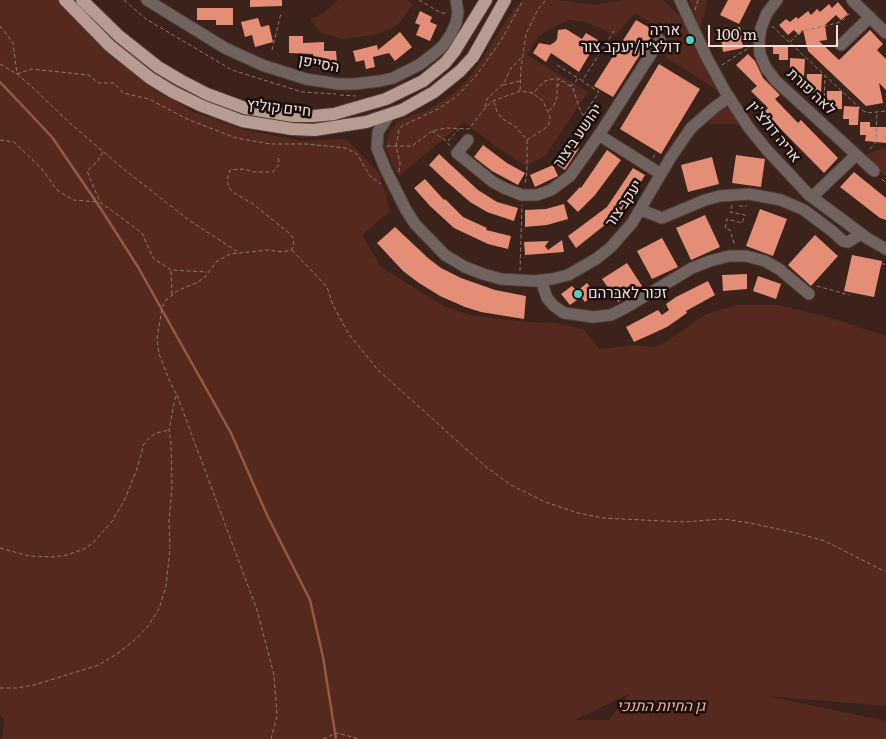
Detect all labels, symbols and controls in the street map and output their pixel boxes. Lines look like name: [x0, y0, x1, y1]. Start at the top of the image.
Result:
scale bar: [711, 15, 841, 47]
place label: אריה דולצ׳ין/יעקב צור: [581, 22, 680, 57]
text: 100 m: [716, 22, 757, 45]
marker: אריה דולצ׳ין/יעקב צור: [684, 34, 696, 46]
street label: הסייפן: [297, 51, 341, 77]
street label: לאה פורת: [783, 65, 839, 119]
street label: חיים קוליץ: [246, 95, 312, 121]
street label: אריה דולצ'ין: [744, 98, 804, 166]
street label: יהושע ביצור: [549, 101, 607, 171]
street label: יעקב צור: [602, 177, 646, 231]
place label: זכור לאברהם: [588, 285, 667, 303]
marker: זכור לאברהם: [572, 288, 584, 300]
park label: גן החיות התנכי: [617, 698, 705, 716]

